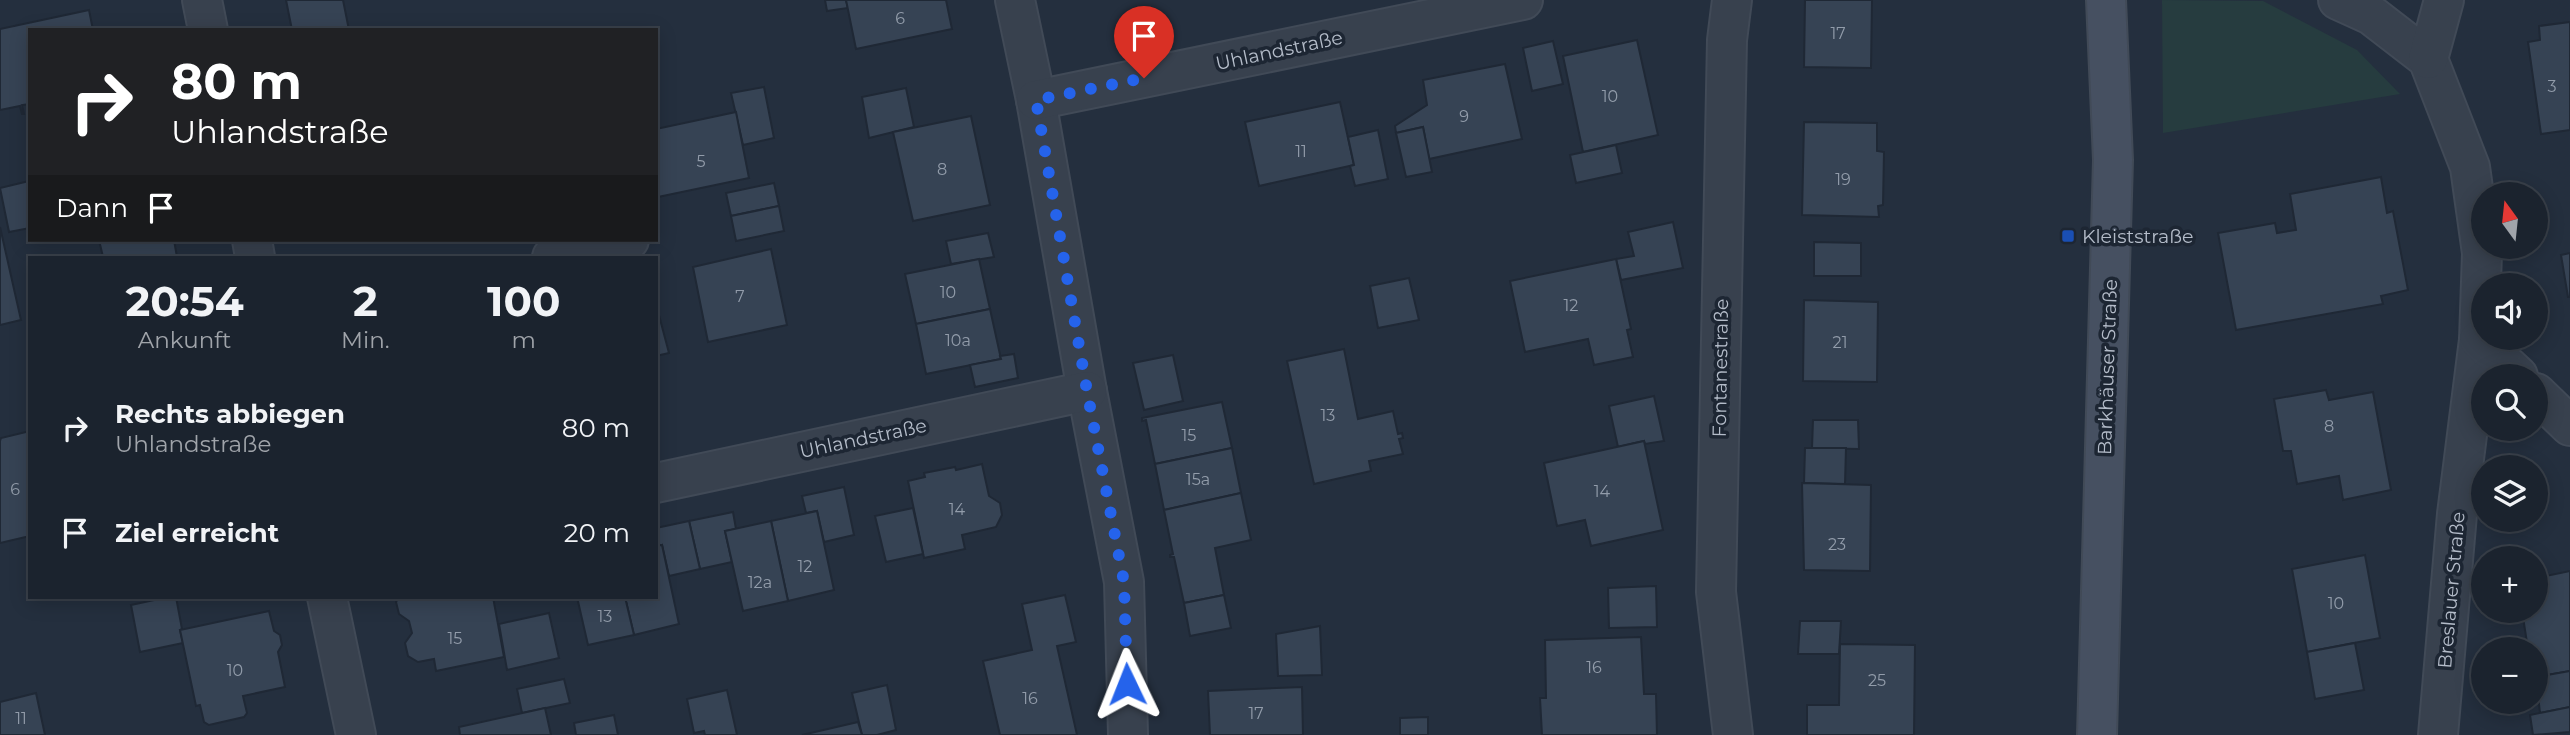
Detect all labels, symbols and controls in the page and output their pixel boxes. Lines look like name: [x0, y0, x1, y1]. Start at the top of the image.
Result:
pin: [1114, 6, 1174, 78]
house number: 6: [895, 9, 905, 28]
icon: arrive: [1125, 17, 1163, 55]
house number: 17: [1830, 24, 1846, 43]
street label: Uhlandstraße: [1214, 26, 1345, 75]
text: 80 m: [171, 52, 302, 111]
icon: right: [56, 56, 147, 147]
house number: 3: [2547, 77, 2557, 96]
house number: 10: [1602, 87, 1618, 106]
house number: 9: [1459, 107, 1469, 126]
text: Uhlandstraße: [171, 112, 389, 151]
house number: 11: [1295, 142, 1307, 161]
house number: 5: [696, 152, 706, 171]
house number: 8: [937, 160, 947, 179]
house number: 19: [1835, 170, 1851, 189]
north arrow: [2471, 182, 2548, 259]
map controls: [2471, 182, 2548, 714]
icon: arrive: [142, 189, 180, 227]
text: Dann: [56, 192, 128, 224]
place label: Kleiststraße: [2082, 225, 2193, 248]
marker: Kleiststraße: [2060, 228, 2076, 244]
button: sound: [2471, 273, 2548, 350]
text: 20:54: [125, 275, 244, 327]
text: 2: [353, 275, 378, 327]
text: 100: [487, 275, 561, 327]
street label: Barkhäuser Straße: [2093, 279, 2122, 455]
house number: 10: [940, 283, 956, 302]
house number: 7: [735, 287, 745, 306]
house number: 12: [1564, 296, 1578, 315]
street label: Fontanestraße: [1708, 299, 1733, 437]
text: Ankunft: [138, 326, 231, 354]
text: Min.: [341, 326, 390, 354]
text: m: [512, 326, 536, 354]
house number: 10a: [945, 331, 971, 350]
house number: 21: [1833, 333, 1847, 352]
button: search: [2471, 364, 2548, 441]
text: Rechts abbiegen: [115, 398, 345, 430]
house number: 13: [1321, 406, 1335, 425]
icon: right: [56, 409, 94, 447]
text: 80 m: [562, 412, 630, 444]
street label: Uhlandstraße: [798, 414, 929, 463]
house number: 8: [2324, 417, 2334, 436]
house number: 15: [1182, 426, 1196, 445]
text: Uhlandstraße: [115, 430, 271, 458]
button: layers: [2471, 455, 2548, 532]
house number: 15a: [1186, 470, 1210, 489]
house number: 6: [10, 480, 20, 499]
house number: 14: [1594, 482, 1611, 501]
house number: 14: [949, 500, 966, 519]
street label: Breslauer Straße: [2433, 511, 2470, 669]
icon: arrive: [56, 514, 94, 552]
text: Ziel erreicht: [115, 517, 279, 549]
text: 20 m: [564, 517, 630, 549]
house number: 23: [1828, 535, 1846, 554]
button: +: [2471, 546, 2548, 623]
house number: 12: [798, 557, 812, 576]
house number: 12a: [748, 573, 772, 592]
house number: 10: [2328, 594, 2344, 613]
house number: 13: [598, 607, 612, 626]
house number: 15: [448, 629, 462, 648]
button: −: [2471, 637, 2548, 714]
position arrow: [1090, 647, 1164, 721]
house number: 16: [1586, 658, 1602, 677]
house number: 10: [227, 661, 243, 680]
house number: 25: [1868, 671, 1886, 690]
house number: 16: [1022, 689, 1038, 708]
house number: 17: [1248, 704, 1264, 723]
house number: 11: [15, 709, 27, 728]

